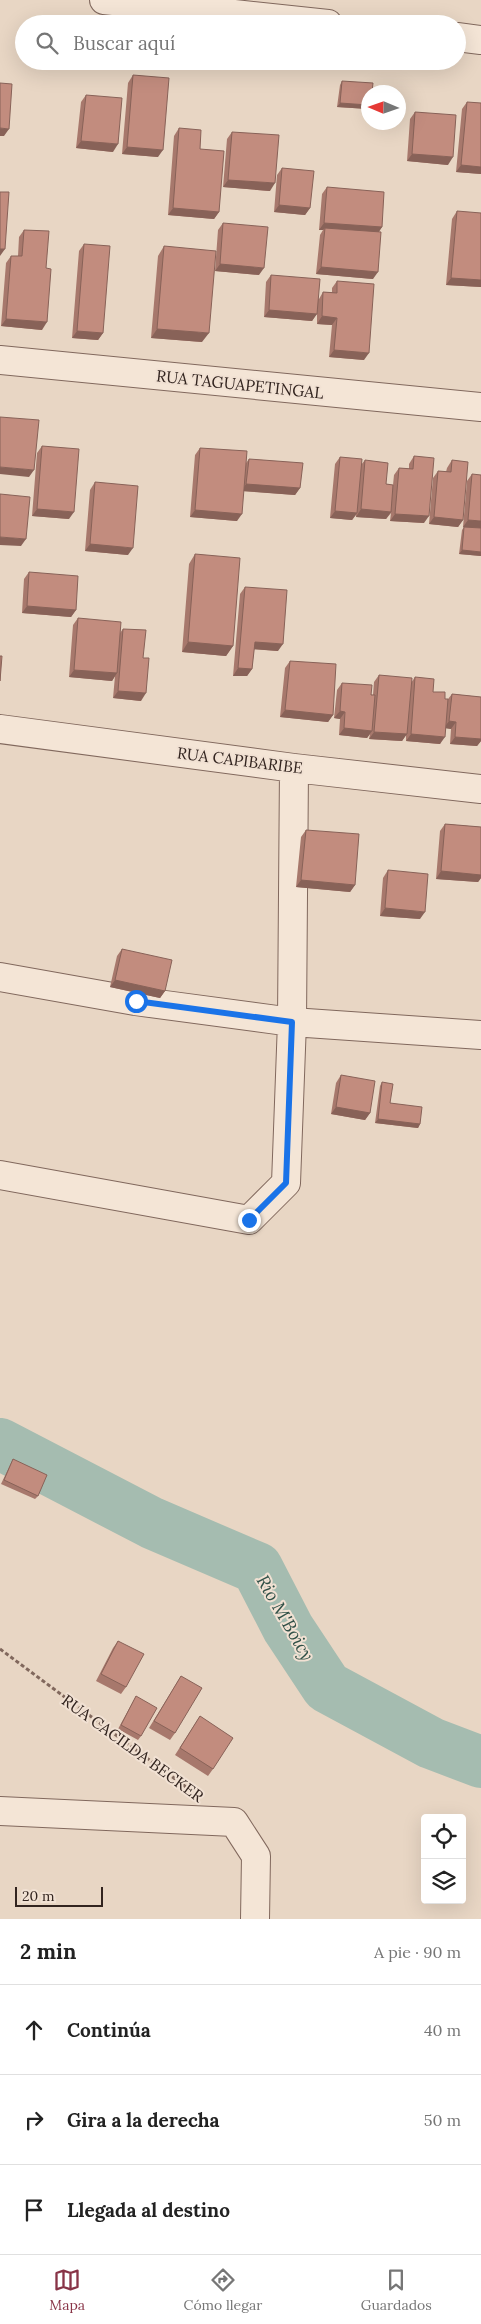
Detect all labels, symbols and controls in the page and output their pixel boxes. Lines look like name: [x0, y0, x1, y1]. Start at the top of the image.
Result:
search box: [15, 15, 466, 70]
icon: search: [33, 29, 61, 57]
text: Buscar aquí: [73, 31, 175, 55]
north arrow: [361, 85, 406, 130]
street label: RUA TAGUAPETINGAL: [155, 365, 325, 403]
street label: RUA CAPIBARIBE: [176, 742, 304, 778]
route start: [125, 990, 148, 1013]
route end: [238, 1209, 261, 1232]
water label: Rio M'Boicy: [252, 1571, 319, 1665]
street label: RUA CACILDA BECKER: [58, 1690, 209, 1807]
map controls: [421, 1814, 466, 1904]
button: locate: [421, 1814, 466, 1859]
button: layers: [421, 1859, 466, 1904]
scale bar: [15, 1884, 102, 1907]
text: 20 m: [22, 1887, 54, 1905]
text: 2 min: [20, 1938, 76, 1965]
text: A pie · 90 m: [374, 1942, 461, 1962]
icon: ahead: [20, 2016, 48, 2044]
text: Continúa: [67, 2018, 151, 2042]
text: 40 m: [424, 2020, 461, 2040]
icon: right: [20, 2106, 48, 2134]
text: Gira a la derecha: [67, 2108, 220, 2132]
text: 50 m: [424, 2110, 461, 2130]
icon: arrive: [20, 2196, 48, 2224]
text: Llegada al destino: [67, 2198, 230, 2222]
tab: Mapa: [49, 2266, 85, 2314]
tab: Cómo llegar: [184, 2266, 262, 2314]
tab: Guardados: [361, 2266, 432, 2314]

